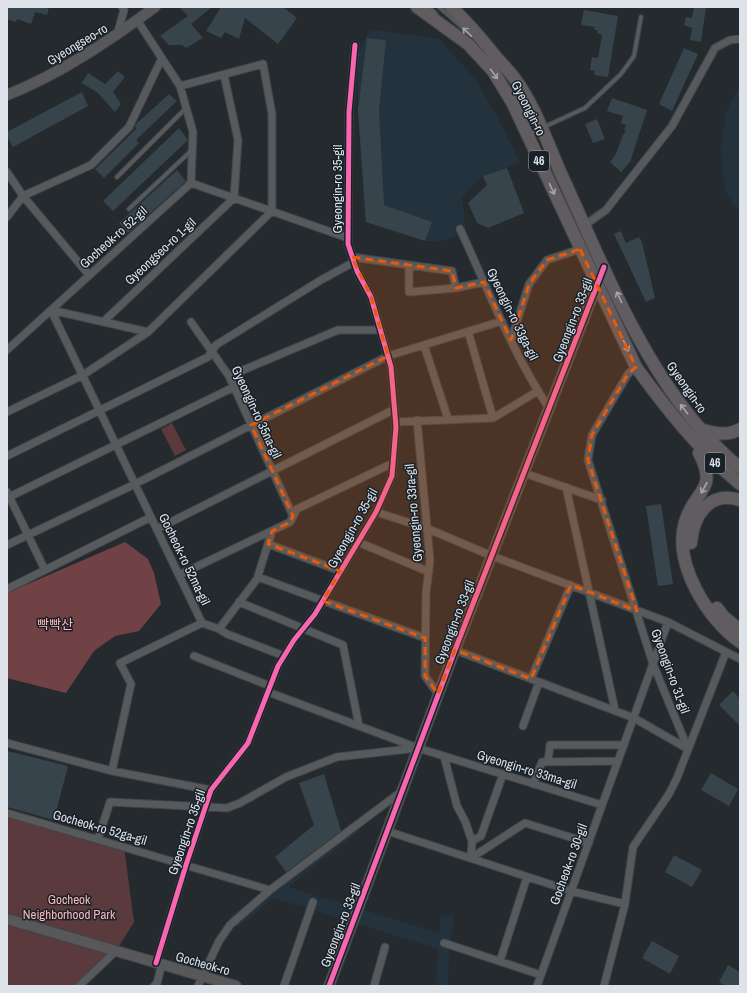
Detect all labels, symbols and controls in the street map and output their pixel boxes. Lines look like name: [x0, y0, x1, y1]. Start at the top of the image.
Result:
street label: Gyeongseo-ro: [44, 20, 111, 69]
one-way arrow: [463, 28, 473, 37]
one-way arrow: [490, 68, 498, 79]
street label: Gyeongin-ro: [508, 78, 550, 139]
street label: Gyeongin-ro 35-gil: [329, 145, 346, 233]
road number: 46: [529, 151, 549, 171]
one-way arrow: [549, 183, 556, 195]
street label: Gocheok-ro 52-gil: [76, 203, 151, 272]
street label: Gyeongseo-ro 1-gil: [121, 214, 200, 289]
street label: Gyeongin-ro 33ga-gil: [483, 265, 542, 363]
street label: Gyeongin-ro 33-gil: [549, 276, 596, 365]
one-way arrow: [615, 291, 622, 303]
one-way arrow: [623, 339, 630, 351]
street label: Gyeongin-ro: [663, 358, 711, 416]
street label: Gyeongin-ro 35na-gil: [228, 363, 286, 461]
one-way arrow: [680, 404, 689, 415]
road number: 46: [705, 453, 725, 473]
street label: Gyeongin-ro 33ra-gil: [401, 463, 426, 563]
one-way arrow: [699, 482, 707, 494]
street label: Gyeongin-ro 35-gil: [323, 485, 381, 571]
street label: Gocheok-ro 52ma-gil: [155, 510, 214, 608]
street label: Gyeongin-ro 33-gil: [431, 578, 478, 667]
park label: 빡빡산: [37, 616, 73, 633]
street label: Gyeongin-ro 31-gil: [647, 626, 694, 716]
street label: Gyeongin-ro 33ma-gil: [475, 746, 579, 793]
street label: Gyeongin-ro 35-gil: [164, 787, 209, 877]
street label: Gocheok-ro 52ga-gil: [51, 806, 149, 849]
street label: Gocheok-ro 30-gil: [546, 821, 591, 907]
street label: Gyeongin-ro 33-gil: [317, 881, 364, 970]
park label: Gocheok Neighborhood Park: [23, 891, 116, 923]
street label: Gocheok-ro: [174, 948, 232, 979]

